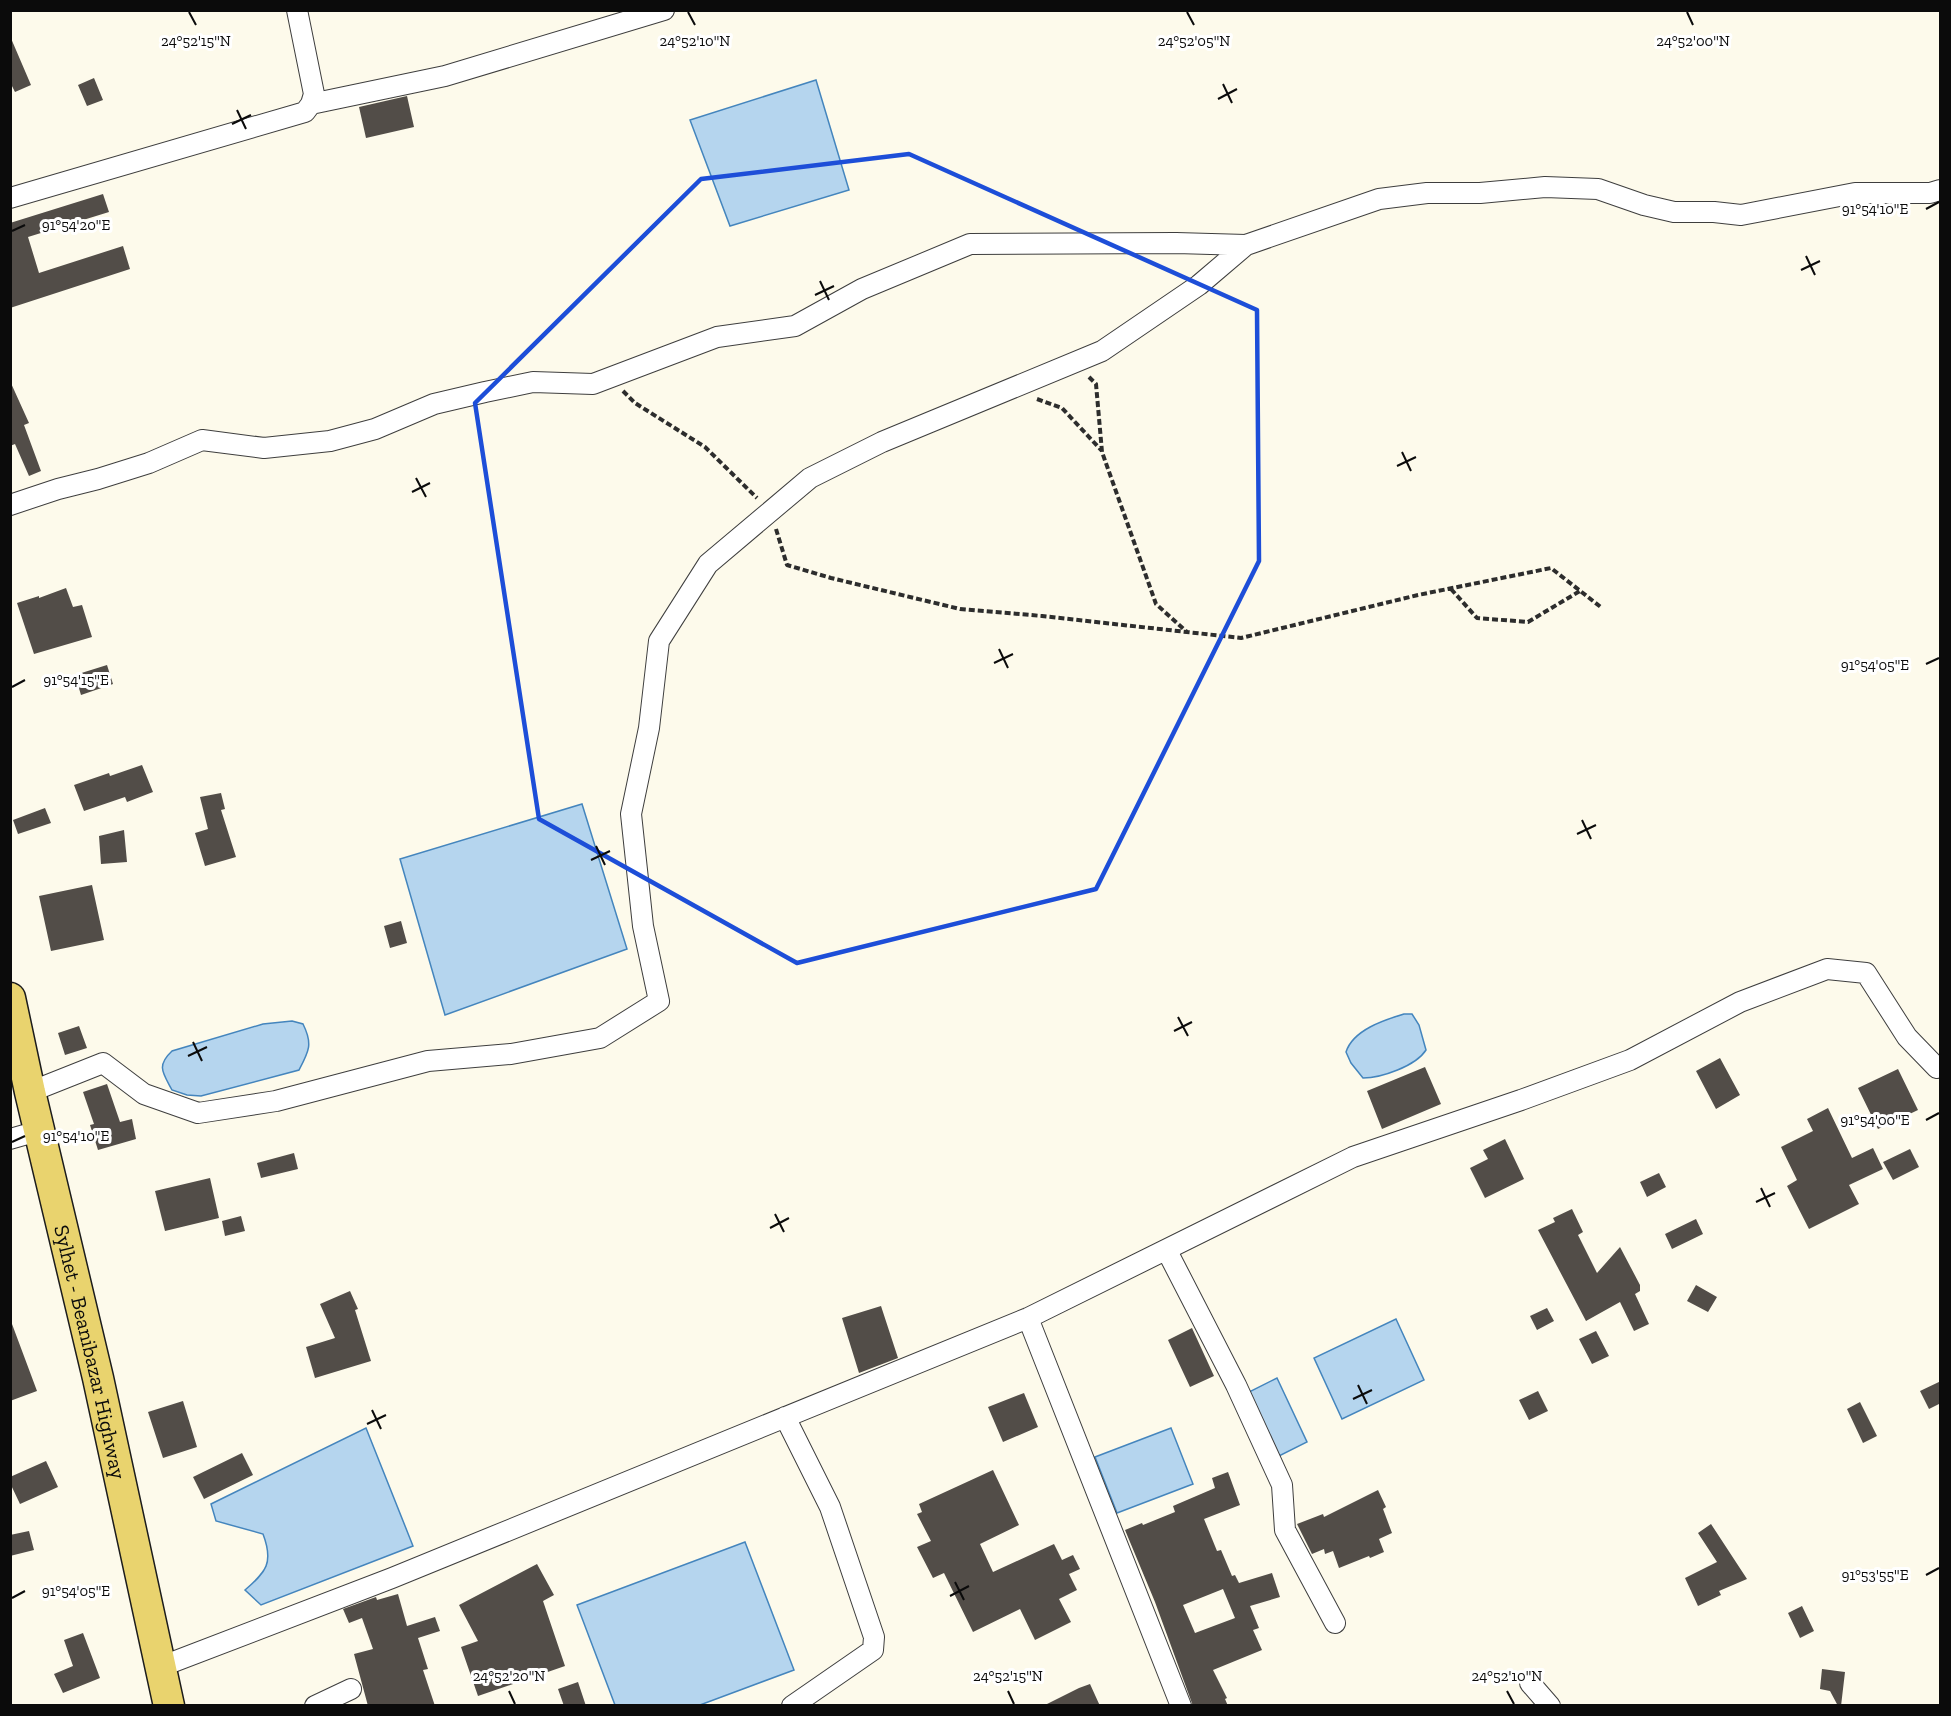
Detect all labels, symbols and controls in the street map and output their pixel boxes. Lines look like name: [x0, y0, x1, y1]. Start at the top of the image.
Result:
text: 24°52'15"N: [161, 32, 231, 50]
text: 24°52'10"N: [660, 32, 730, 50]
text: 24°52'05"N: [1158, 32, 1230, 50]
text: 24°52'00"N: [1656, 32, 1730, 50]
text: 91°54'10"E: [1842, 200, 1908, 218]
text: 91°54'20"E: [42, 216, 110, 234]
text: 91°54'05"E: [1841, 656, 1909, 674]
text: 91°54'15"E: [43, 671, 109, 689]
text: 91°54'00"E: [1840, 1111, 1910, 1129]
text: 91°54'10"E: [43, 1127, 109, 1145]
street label: Sylhet - Beanibazar Highway: [50, 1222, 132, 1481]
text: 91°53'55"E: [1842, 1566, 1909, 1584]
text: 91°54'05"E: [42, 1582, 110, 1600]
text: 24°52'20"N: [473, 1667, 545, 1685]
text: 24°52'15"N: [973, 1667, 1043, 1685]
text: 24°52'10"N: [1472, 1667, 1542, 1685]

